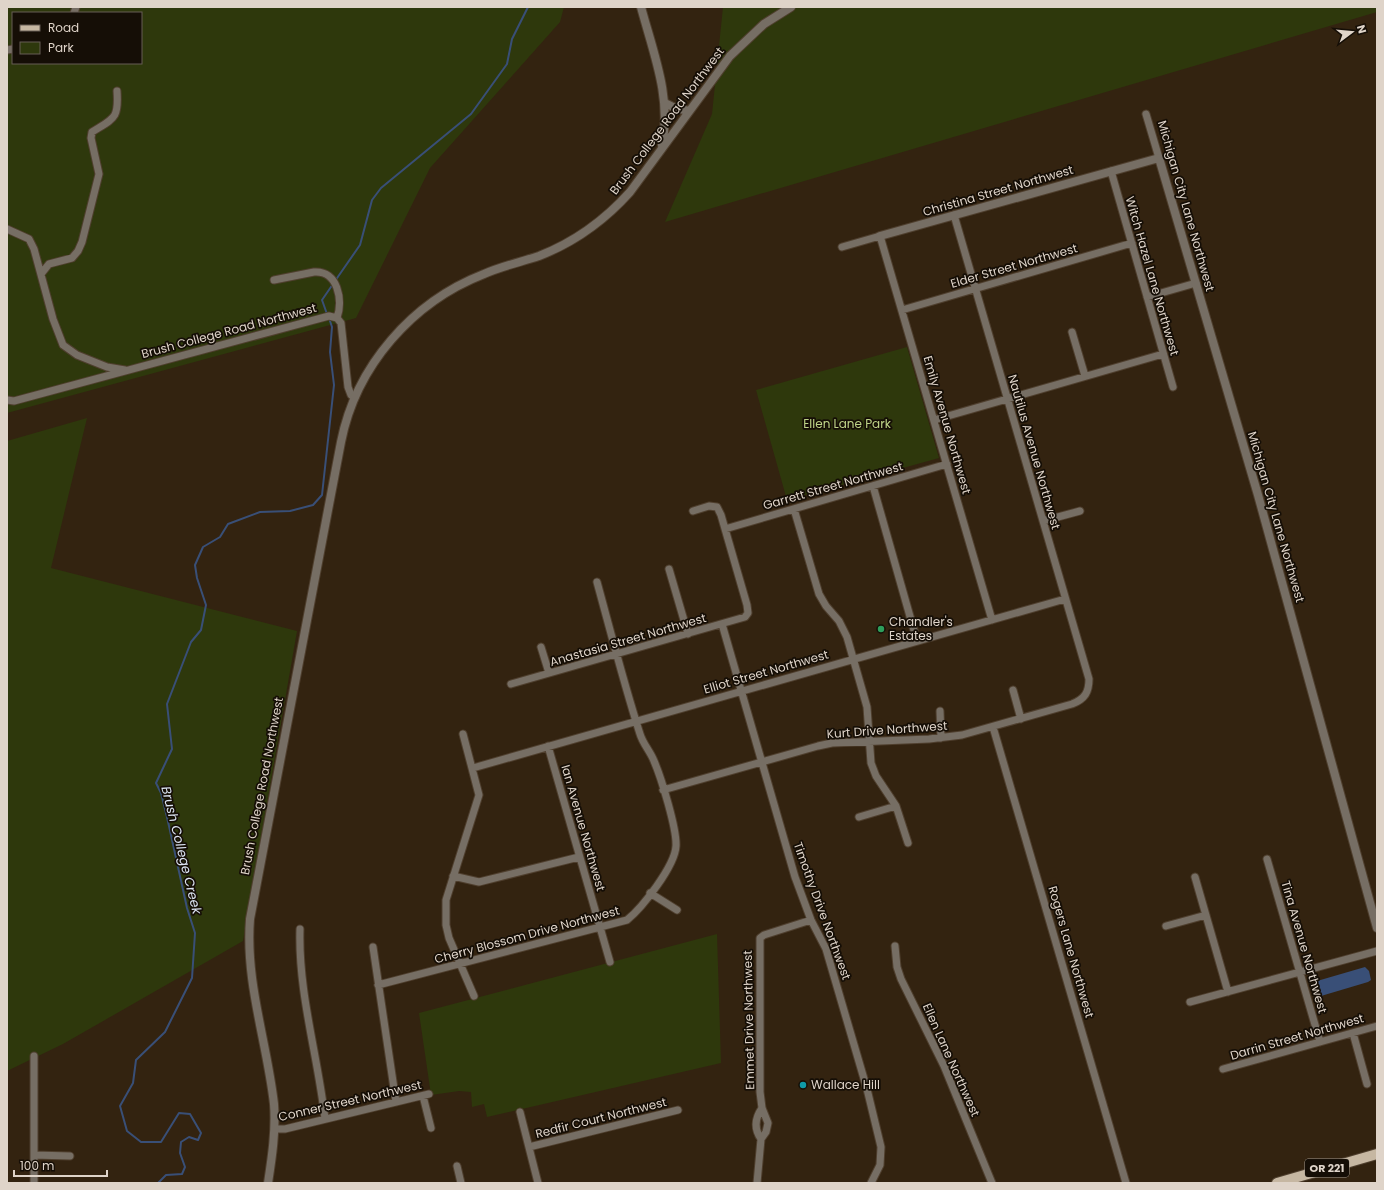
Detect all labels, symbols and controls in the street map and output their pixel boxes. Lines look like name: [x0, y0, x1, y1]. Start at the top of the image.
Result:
legend: [12, 12, 142, 64]
north arrow: [1332, 12, 1372, 52]
text: Road: [48, 19, 79, 36]
text: N: [1353, 23, 1370, 35]
text: Park: [48, 39, 75, 56]
street label: Brush College Road Northwest: [605, 43, 728, 198]
street label: Michigan City Lane Northwest: [1154, 118, 1219, 293]
street label: Christina Street Northwest: [921, 161, 1075, 220]
street label: Witch Hazel Lane Northwest: [1122, 194, 1183, 357]
street label: Elder Street Northwest: [948, 239, 1079, 292]
street label: Brush College Road Northwest: [139, 299, 318, 362]
street label: Emily Avenue Northwest: [920, 354, 975, 496]
street label: Nautilus Avenue Northwest: [1004, 372, 1065, 531]
park label: Ellen Lane Park: [803, 415, 892, 432]
street label: Michigan City Lane Northwest: [1244, 429, 1309, 604]
street label: Garrett Street Northwest: [761, 457, 905, 514]
street label: Anastasia Street Northwest: [548, 609, 708, 670]
place label: Chandler's Estates: [889, 613, 953, 644]
marker: Chandler's Estates: [876, 624, 886, 634]
street label: Elliot Street Northwest: [701, 646, 830, 697]
street label: Brush College Road Northwest: [236, 696, 287, 876]
street label: Kurt Drive Northwest: [826, 717, 948, 742]
street label: Ian Avenue Northwest: [557, 763, 610, 893]
water label: Brush College Creek: [156, 784, 207, 917]
street label: Timothy Drive Northwest: [790, 840, 855, 982]
street label: Tina Avenue Northwest: [1277, 879, 1332, 1015]
street label: Rogers Lane Northwest: [1044, 884, 1098, 1020]
street label: Cherry Blossom Drive Northwest: [432, 902, 621, 967]
street label: Emmet Drive Northwest: [739, 950, 758, 1090]
street label: Ellen Lane Northwest: [919, 1000, 984, 1119]
street label: Darrin Street Northwest: [1228, 1009, 1366, 1064]
street label: Conner Street Northwest: [277, 1076, 423, 1125]
place label: Wallace Hill: [811, 1076, 880, 1093]
marker: Wallace Hill: [798, 1080, 808, 1090]
street label: Redfir Court Northwest: [533, 1093, 668, 1142]
scale bar: [14, 1152, 107, 1178]
text: 100 m: [20, 1157, 54, 1174]
road number: OR 221: [1305, 1159, 1349, 1177]

